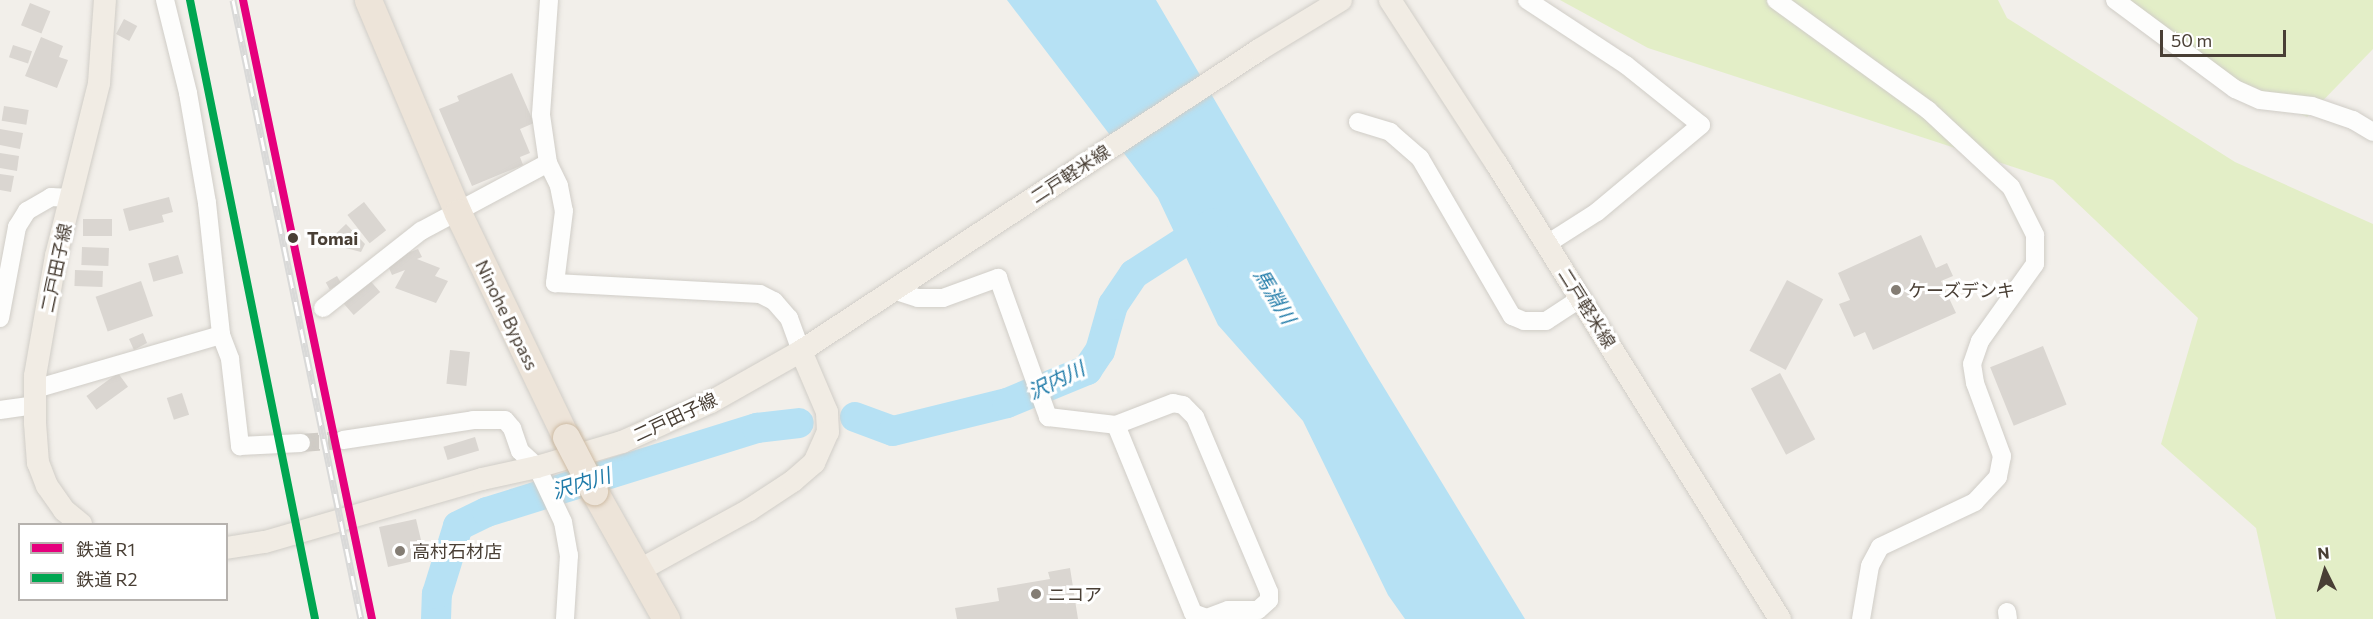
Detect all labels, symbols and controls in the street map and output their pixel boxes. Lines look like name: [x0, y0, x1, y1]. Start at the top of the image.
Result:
scale bar: [2163, 18, 2289, 56]
text: 50 m: [2171, 29, 2212, 51]
street label: 二戸軽米線: [1026, 140, 1114, 208]
street label: 二戸田子線: [36, 222, 76, 314]
place label: Tomai: [307, 227, 358, 249]
marker: Tomai: [284, 229, 302, 247]
street label: Ninohe Bypass: [471, 256, 543, 374]
water label: 馬淵川: [1249, 264, 1301, 328]
street label: 二戸軽米線: [1554, 264, 1620, 352]
place label: ケーズデンキ: [1908, 279, 2016, 301]
marker: ケーズデンキ: [1889, 283, 1903, 297]
water label: 沢内川: [1024, 356, 1088, 404]
street label: 二戸田子線: [630, 388, 720, 446]
water label: 沢内川: [549, 463, 613, 503]
legend: [18, 523, 228, 601]
text: 鉄道 R1: [76, 538, 135, 560]
place label: 高村石材店: [412, 540, 502, 562]
north arrow: [2295, 541, 2355, 601]
text: N: [2317, 543, 2330, 563]
marker: 高村石材店: [393, 544, 407, 558]
text: 鉄道 R2: [76, 568, 138, 590]
place label: ニコア: [1048, 583, 1102, 605]
marker: ニコア: [1029, 587, 1043, 601]

